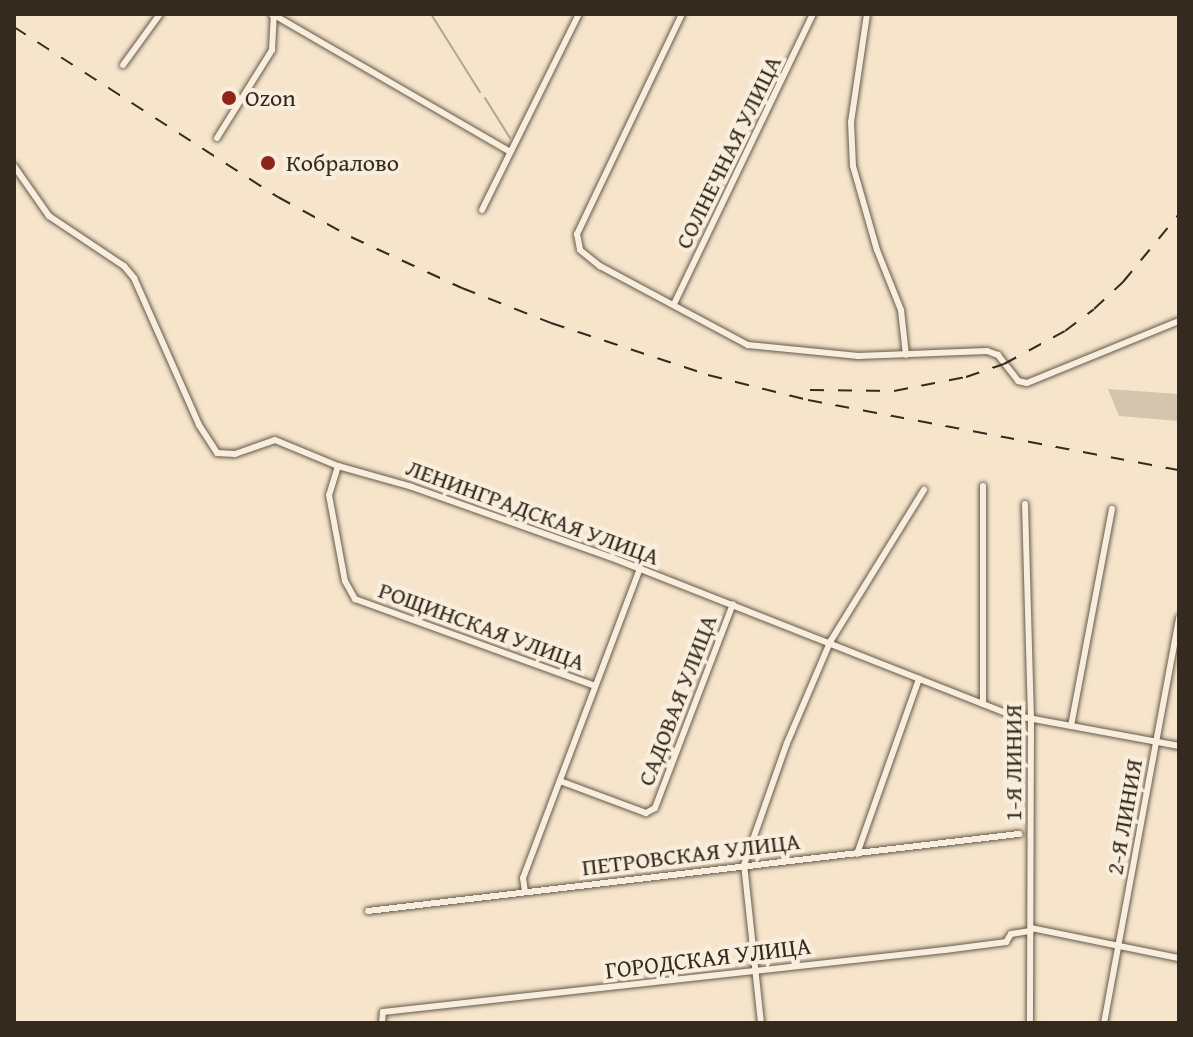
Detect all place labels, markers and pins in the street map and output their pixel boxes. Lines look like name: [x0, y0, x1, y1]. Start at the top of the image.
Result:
place label: Ozon: [245, 84, 296, 112]
marker: Ozon: [220, 89, 238, 107]
place label: Кобралово: [286, 149, 399, 177]
marker: Кобралово: [257, 152, 279, 174]

